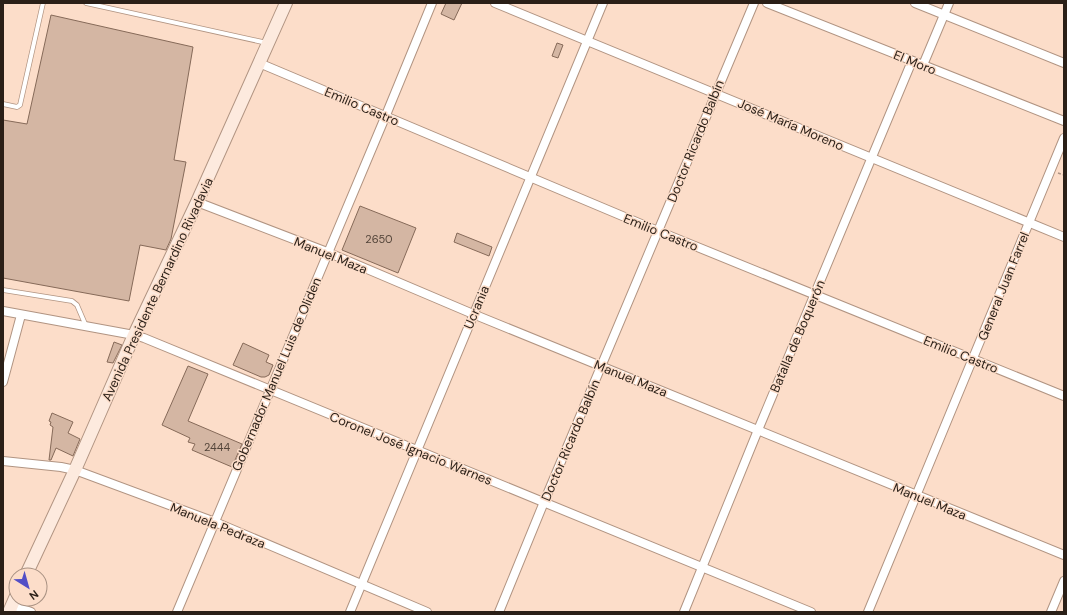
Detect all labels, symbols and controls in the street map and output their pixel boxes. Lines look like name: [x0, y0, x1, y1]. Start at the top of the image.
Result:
street label: El Moro: [891, 46, 939, 79]
street label: Doctor Ricardo Balbín: [663, 78, 728, 205]
street label: Emilio Castro: [322, 83, 402, 130]
street label: José María Moreno: [735, 94, 847, 155]
street label: Avenida Presidente Bernardino Rivadavia: [98, 175, 217, 404]
street label: Emilio Castro: [621, 210, 701, 255]
street label: General Juan Farrel: [974, 229, 1033, 343]
house number: 2650: [365, 232, 393, 246]
street label: Manuel Maza: [292, 233, 370, 278]
street label: Gobernador Manuel Luis de Oliden: [228, 275, 325, 474]
street label: Batalla de Boquerón: [766, 277, 829, 395]
street label: Ucrania: [460, 283, 493, 331]
street label: Emilio Castro: [921, 332, 1001, 377]
street label: Manuel Maza: [592, 356, 670, 401]
street label: Doctor Ricardo Balbín: [537, 377, 604, 504]
street label: Coronel José Ignacio Warnes: [327, 408, 495, 489]
house number: 2444: [204, 440, 230, 454]
street label: Manuel Maza: [891, 479, 969, 524]
street label: Manuela Pedraza: [168, 499, 268, 552]
north arrow: [8, 567, 48, 607]
text: N: [27, 587, 41, 603]

